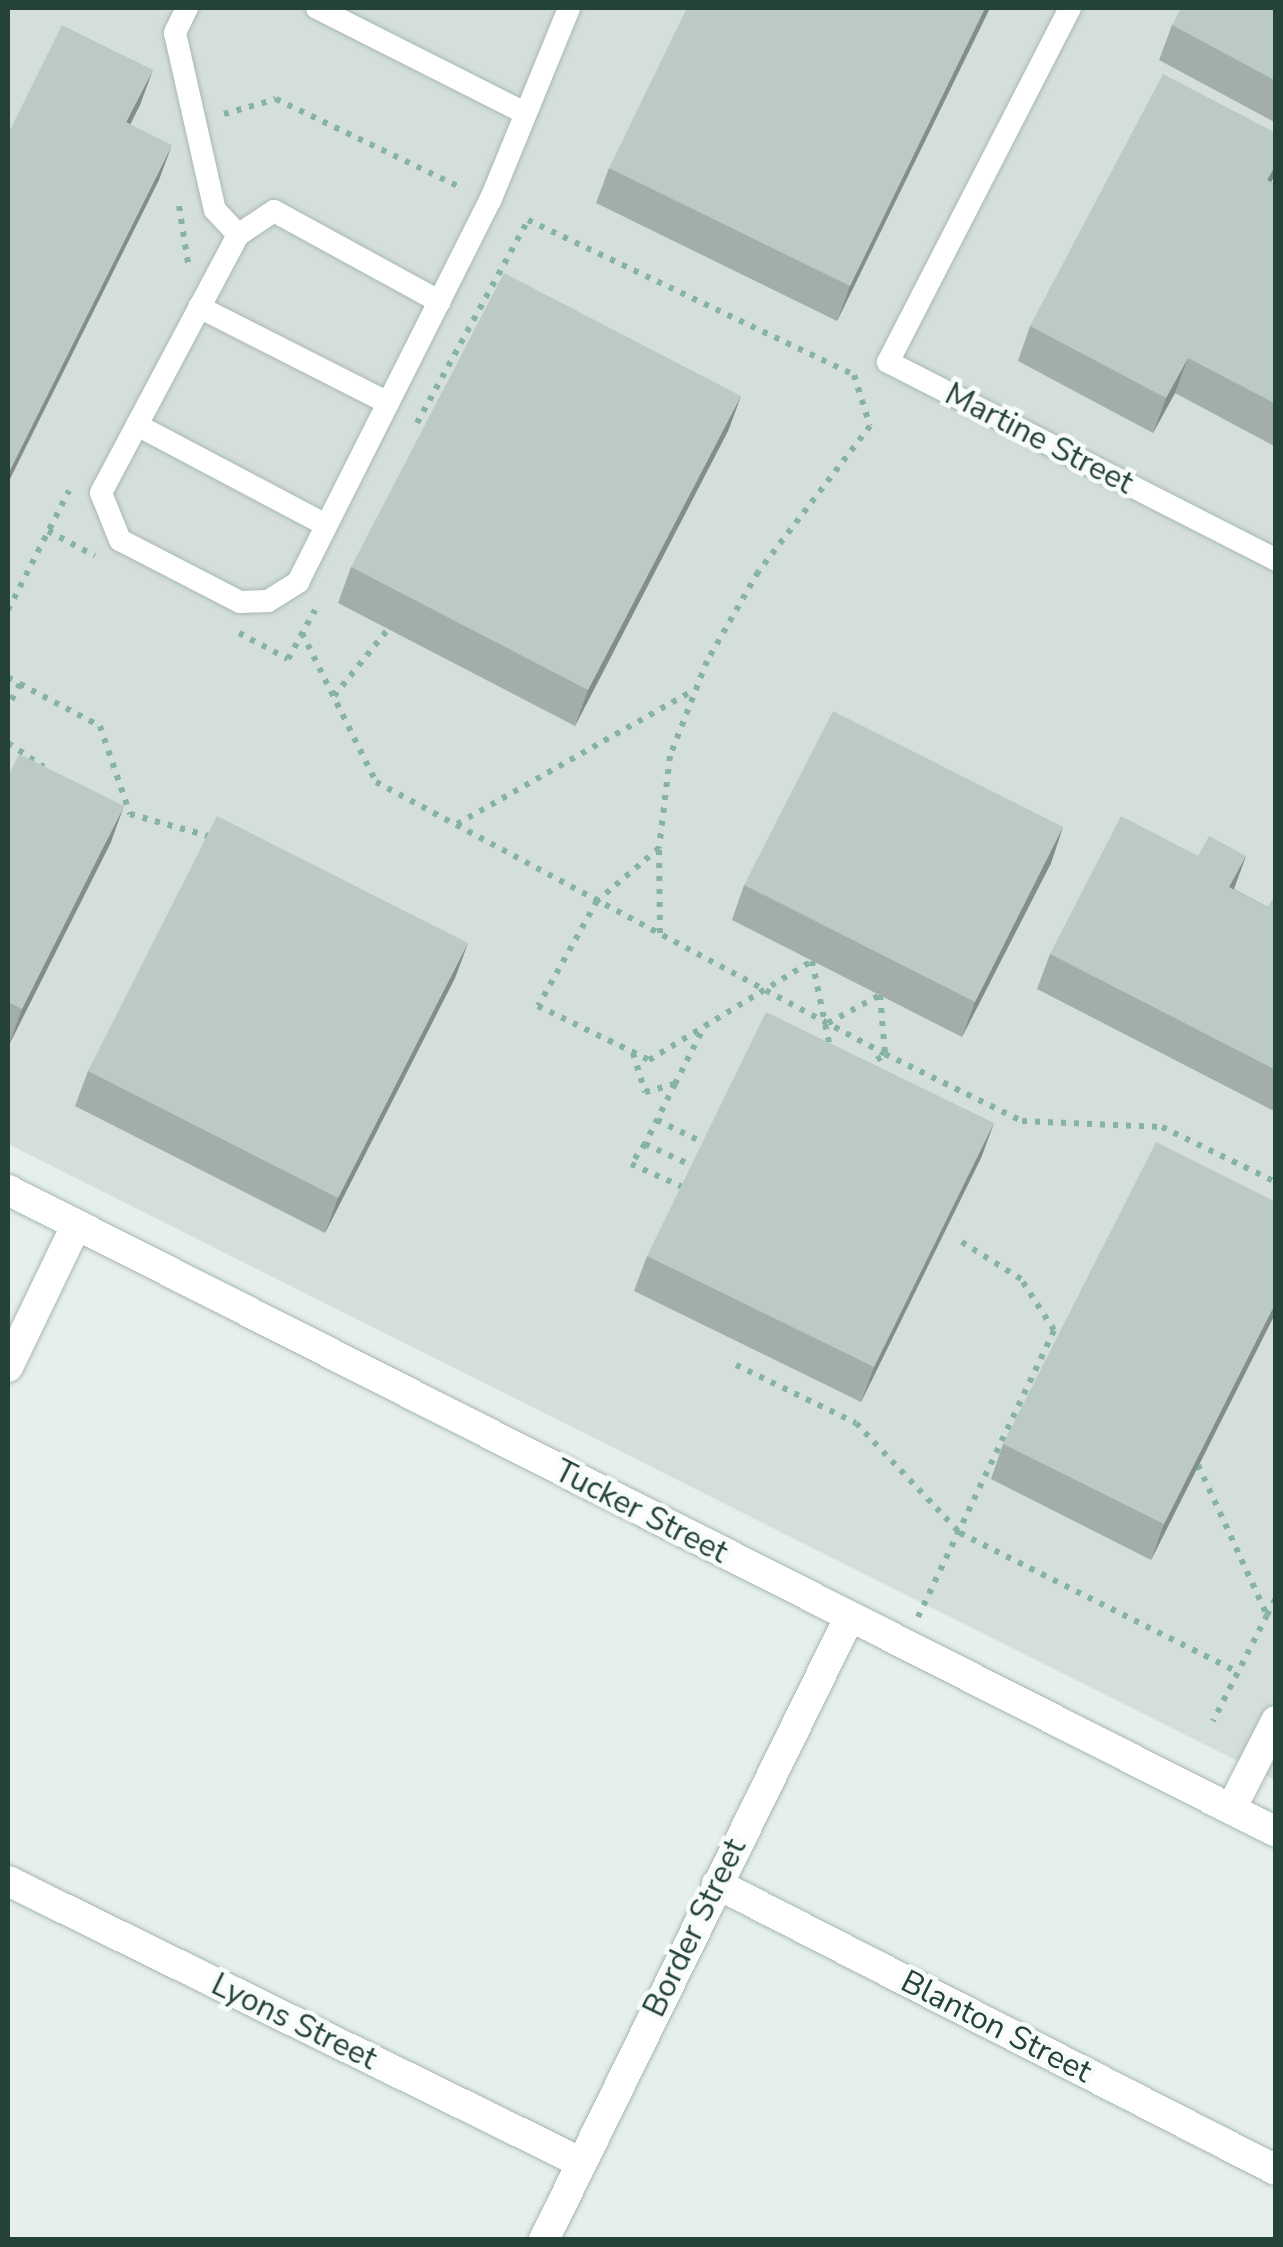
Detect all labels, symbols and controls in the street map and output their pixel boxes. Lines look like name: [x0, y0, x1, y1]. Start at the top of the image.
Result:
street label: Martine Street: [939, 375, 1139, 503]
street label: Tucker Street: [548, 1452, 734, 1572]
street label: Border Street: [635, 1833, 755, 2023]
street label: Blanton Street: [894, 1963, 1098, 2091]
street label: Lyons Street: [205, 1965, 383, 2079]

